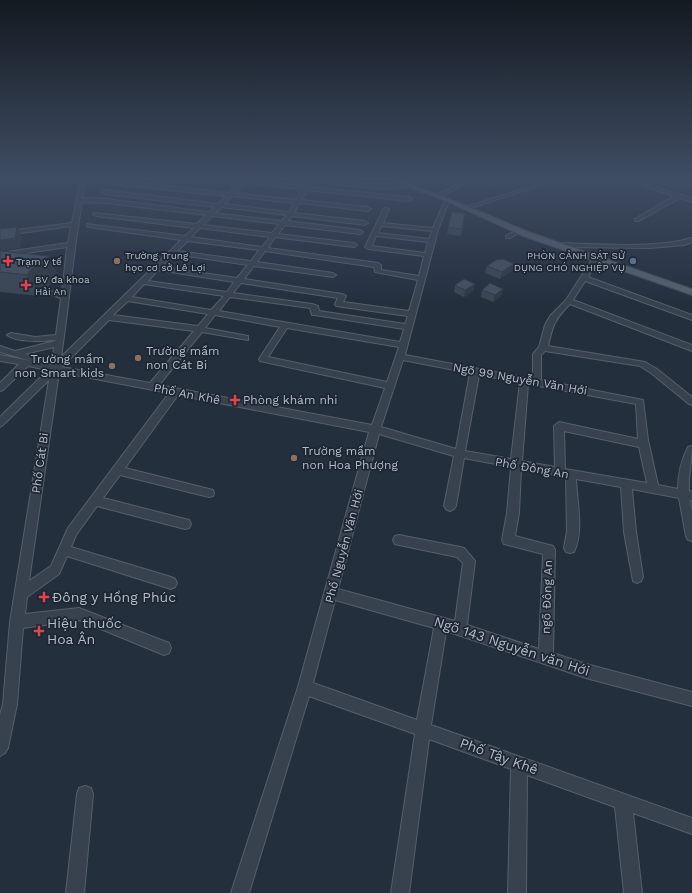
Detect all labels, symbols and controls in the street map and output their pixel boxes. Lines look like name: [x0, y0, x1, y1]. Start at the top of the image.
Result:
place label: Trường Trung học cơ sở Lê Lợi: [125, 250, 205, 273]
place label: PHÒN CẢNH SÁT SỬ DỤNG CHÓ NGHIỆP VỤ: [514, 250, 626, 273]
marker: Trạm y tế: [3, 256, 13, 266]
place label: Trạm y tế: [16, 256, 62, 267]
marker: Trường Trung học cơ sở Lê Lợi: [112, 256, 122, 266]
marker: PHÒN CẢNH SÁT SỬ DỤNG CHÓ NGHIỆP VỤ: [628, 256, 638, 266]
place label: BV đa khoa Hải An: [35, 274, 90, 297]
marker: BV đa khoa Hải An: [20, 279, 32, 291]
place label: Trường mầm non Cát Bi: [146, 344, 220, 372]
place label: Trường mầm non Smart kids: [14, 352, 104, 380]
marker: Trường mầm non Cát Bi: [133, 353, 143, 363]
street label: Ngõ 99 Nguyễn Văn Hới: [452, 360, 588, 398]
marker: Trường mầm non Smart kids: [107, 361, 117, 371]
street label: Phố An Khê: [153, 381, 221, 407]
place label: Phòng khám nhi: [243, 393, 337, 407]
marker: Phòng khám nhi: [230, 395, 240, 405]
street label: Phố Cát Bi: [29, 432, 51, 494]
place label: Trường mầm non Hoa Phượng: [302, 444, 398, 472]
marker: Trường mầm non Hoa Phượng: [289, 453, 299, 463]
street label: Phố Đông An: [494, 455, 570, 481]
street label: Phố Nguyễn Văn Hới: [322, 488, 366, 604]
street label: ngõ Đông An: [539, 560, 555, 634]
place label: Đông y Hồng Phúc: [52, 589, 176, 605]
marker: Đông y Hồng Phúc: [39, 592, 49, 602]
street label: Ngõ 143 Nguyễn văn Hới: [432, 613, 592, 679]
place label: Hiệu thuốc Hoa Ân: [47, 615, 122, 647]
marker: Hiệu thuốc Hoa Ân: [34, 626, 44, 636]
street label: Phố Tây Khê: [458, 734, 540, 778]

